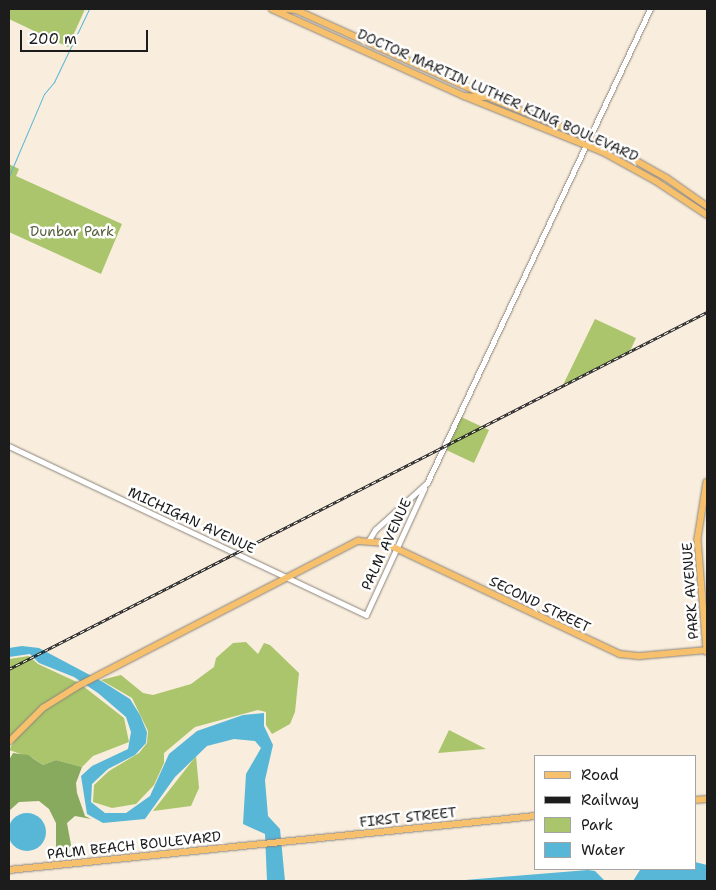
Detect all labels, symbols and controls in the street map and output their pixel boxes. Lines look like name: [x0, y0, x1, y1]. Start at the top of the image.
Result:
scale bar: [22, 20, 150, 52]
street label: DOCTOR MARTIN LUTHER KING BOULEVARD: [355, 25, 641, 165]
text: 200 m: [28, 29, 77, 49]
park label: Dunbar Park: [30, 223, 114, 239]
street label: MICHIGAN AVENUE: [126, 483, 258, 557]
street label: PALM AVENUE: [357, 495, 415, 593]
street label: PARK AVENUE: [678, 542, 702, 640]
street label: SECOND STREET: [487, 572, 593, 636]
legend: [534, 755, 696, 870]
text: Road: [581, 765, 619, 785]
text: Railway: [581, 790, 639, 810]
street label: FIRST STREET: [359, 804, 457, 830]
text: Park: [581, 815, 613, 835]
street label: PALM BEACH BOULEVARD: [46, 828, 222, 862]
text: Water: [581, 840, 625, 860]

